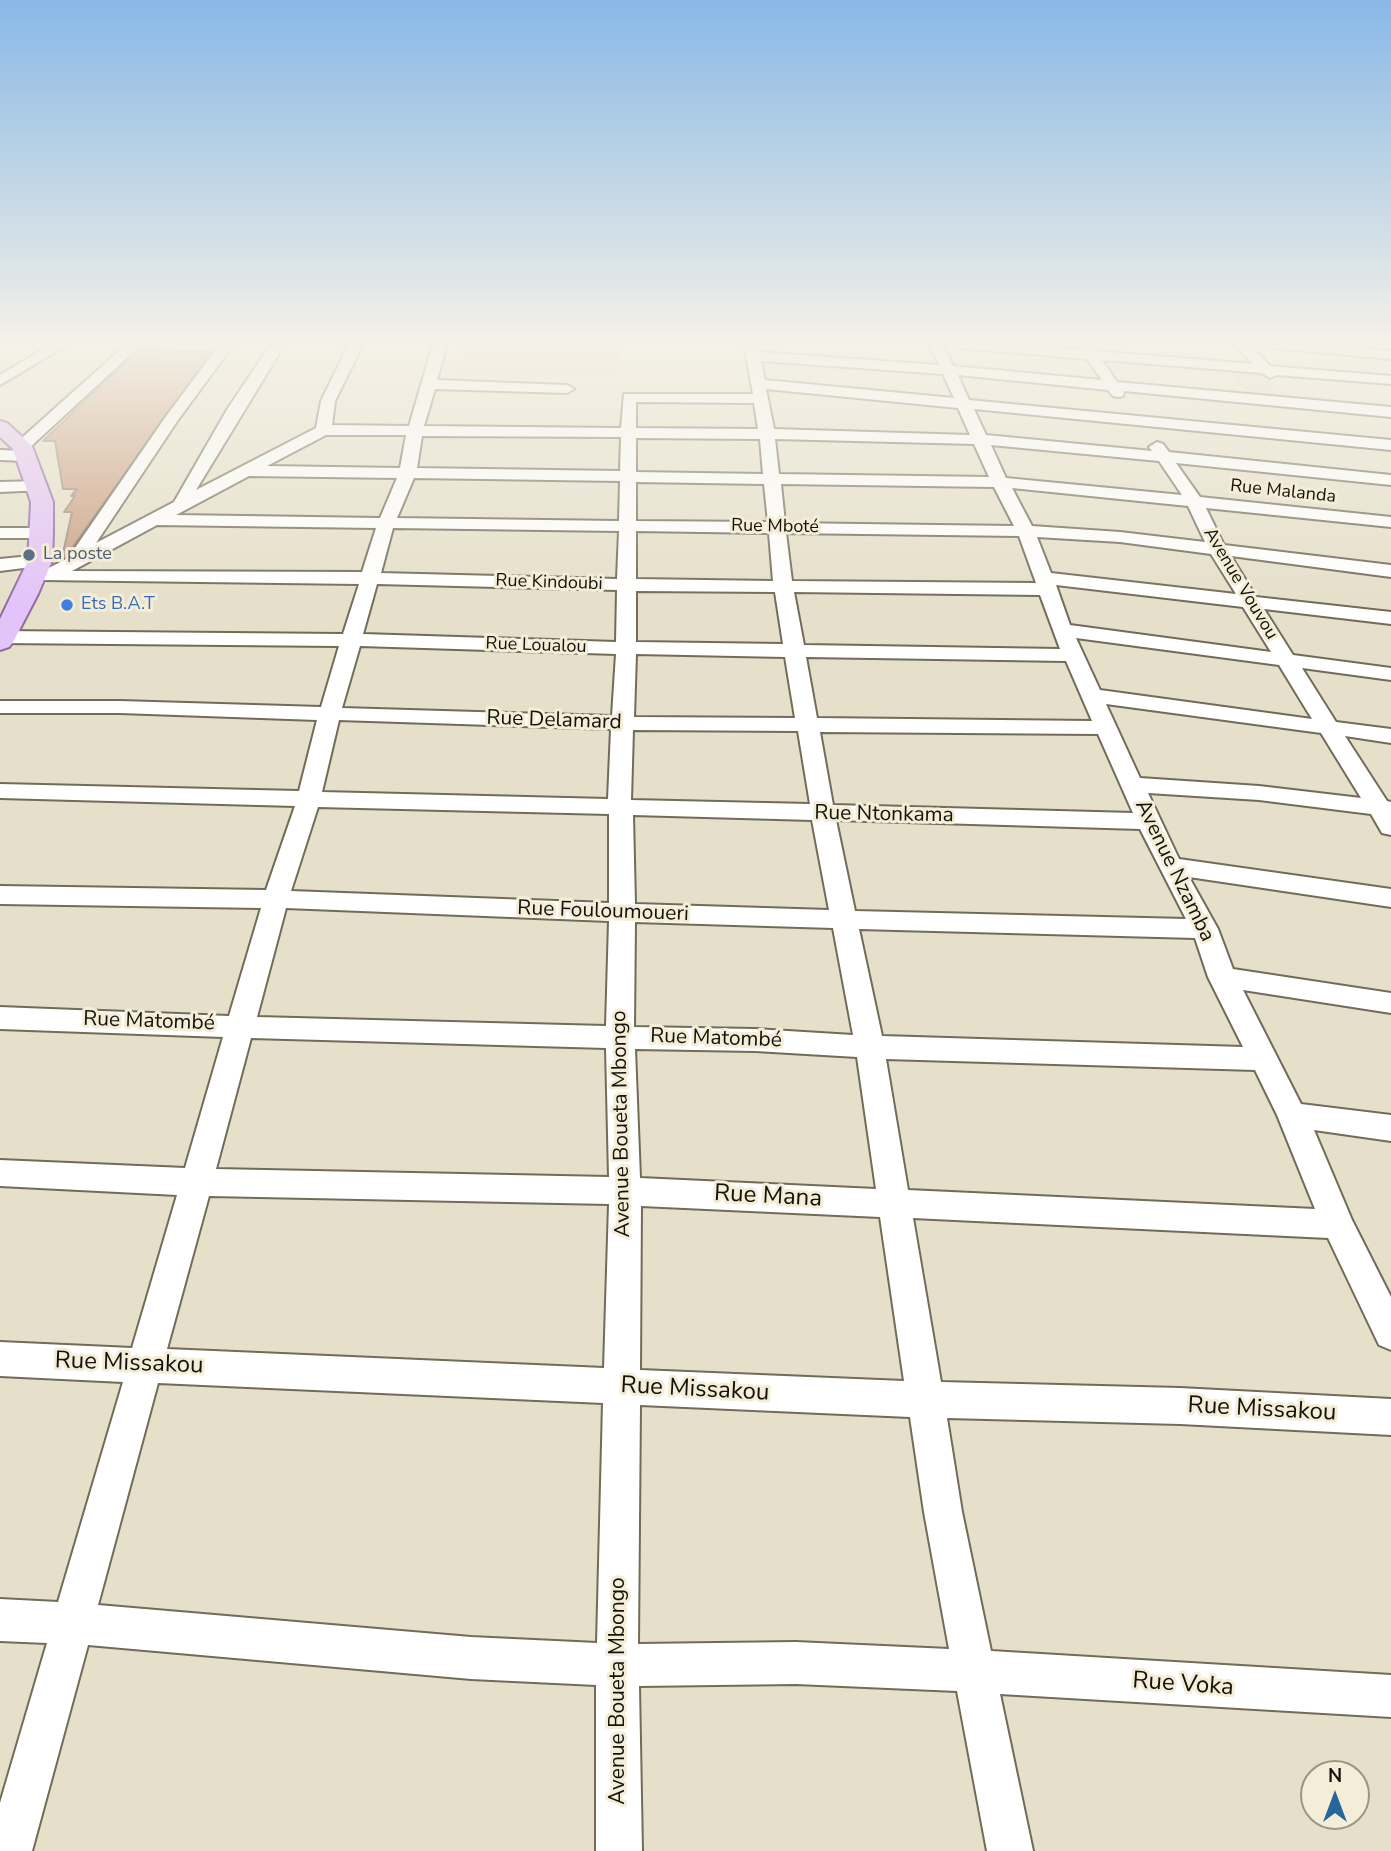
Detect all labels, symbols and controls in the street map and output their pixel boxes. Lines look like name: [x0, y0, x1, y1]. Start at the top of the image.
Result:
street label: Rue Malanda: [1229, 476, 1337, 508]
street label: Rue Mboté: [731, 515, 819, 539]
street label: Avenue Vouvou: [1198, 524, 1282, 644]
place label: La poste: [43, 544, 112, 566]
marker: La poste: [21, 547, 37, 563]
street label: Rue Kindoubi: [495, 570, 603, 596]
place label: Ets B.A.T: [81, 594, 155, 616]
marker: Ets B.A.T: [59, 597, 75, 613]
street label: Rue Loualou: [485, 633, 587, 659]
street label: Rue Delamard: [486, 706, 622, 736]
street label: Avenue Nzamba: [1129, 796, 1219, 946]
street label: Rue Ntonkama: [814, 801, 954, 829]
street label: Rue Fouloumoueri: [517, 896, 689, 928]
street label: Rue Matombé: [83, 1007, 215, 1037]
street label: Avenue Boueta Mbongo: [607, 1010, 637, 1238]
street label: Rue Matombé: [650, 1024, 782, 1054]
street label: Rue Mana: [713, 1180, 823, 1214]
street label: Rue Missakou: [54, 1347, 204, 1381]
street label: Rue Missakou: [620, 1372, 770, 1408]
street label: Rue Missakou: [1187, 1392, 1337, 1428]
street label: Avenue Boueta Mbongo: [606, 1577, 632, 1805]
street label: Rue Voka: [1131, 1667, 1235, 1703]
north arrow: [1300, 1760, 1370, 1830]
text: N: [1328, 1763, 1342, 1789]

